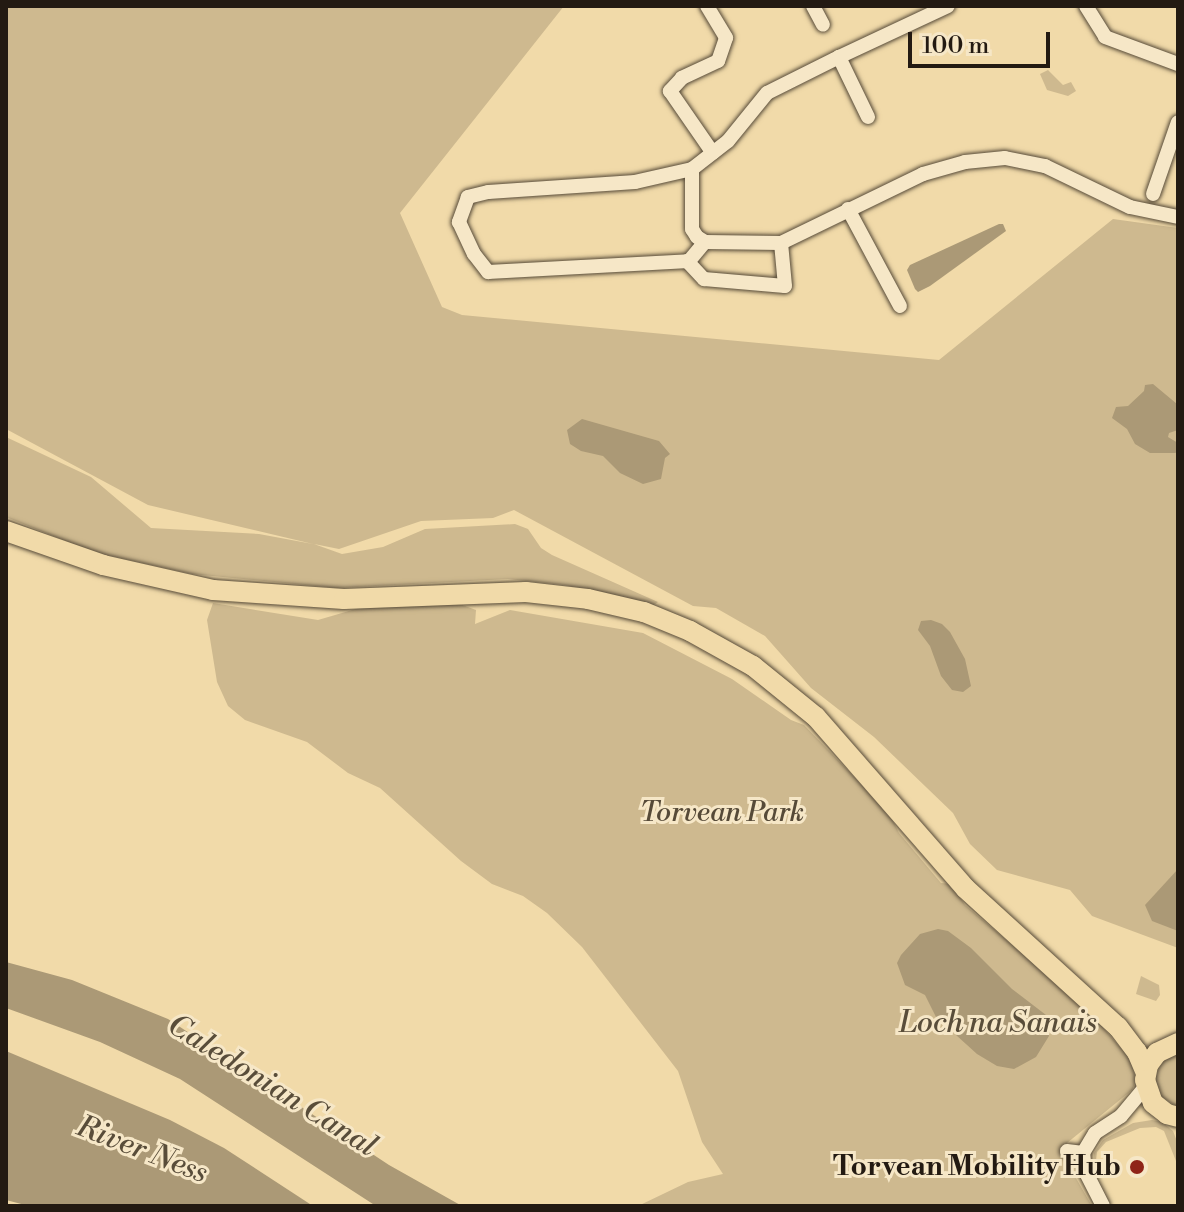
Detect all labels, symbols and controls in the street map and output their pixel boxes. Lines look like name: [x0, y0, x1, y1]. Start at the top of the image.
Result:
scale bar: [912, 16, 1054, 66]
text: 100 m: [922, 31, 989, 61]
park label: Torvean Park: [640, 796, 804, 830]
water label: Loch na Sanais: [899, 1005, 1097, 1041]
water label: Caledonian Canal: [161, 1007, 383, 1165]
water label: River Ness: [71, 1109, 213, 1191]
place label: Torvean Mobility Hub: [833, 1150, 1121, 1184]
marker: Torvean Mobility Hub: [1128, 1158, 1146, 1176]

